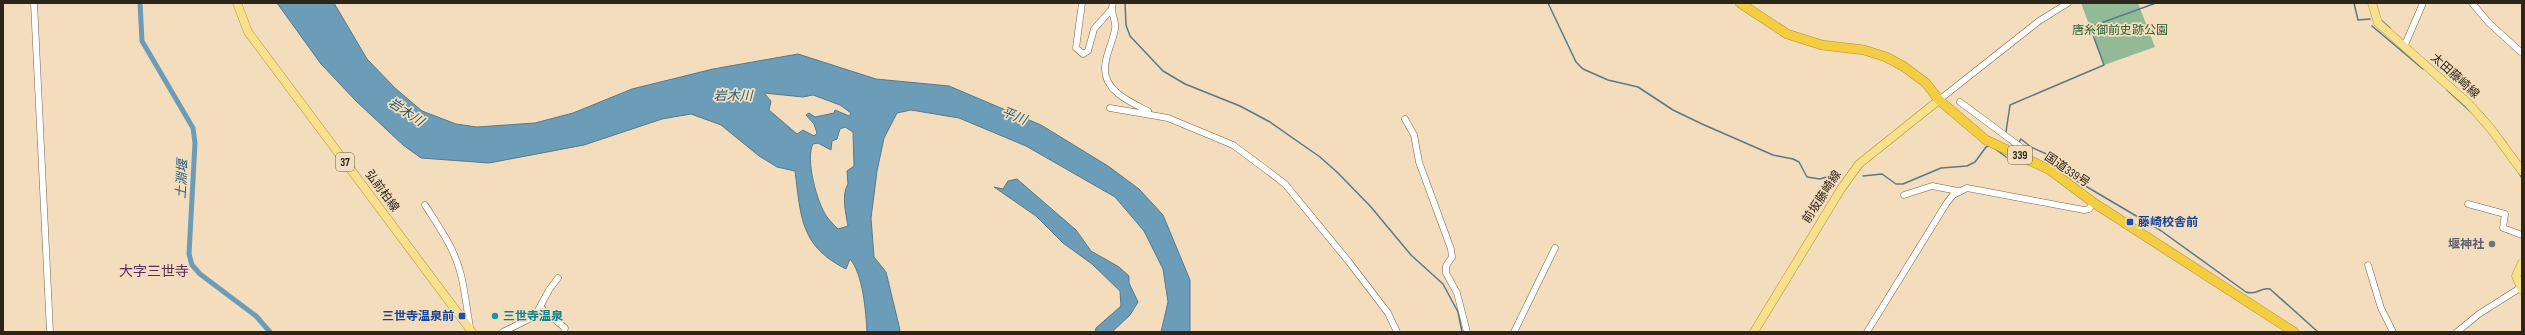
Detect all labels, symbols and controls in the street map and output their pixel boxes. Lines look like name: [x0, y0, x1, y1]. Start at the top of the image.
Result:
park label: 唐糸御前史跡公園: [2072, 23, 2168, 38]
street label: 太田藤崎線: [2428, 50, 2482, 102]
water label: 岩木川: [713, 88, 754, 104]
water label: 岩木川: [385, 94, 428, 131]
water label: 平川: [999, 104, 1031, 129]
road number: 339: [2008, 146, 2032, 164]
street label: 国道339号: [2042, 149, 2092, 191]
road number: 37: [336, 153, 354, 171]
water label: 土淵堰: [173, 157, 191, 199]
street label: 弘前柏線: [362, 167, 402, 215]
street label: 前坂藤崎線: [1799, 168, 1845, 226]
place label: 藤崎校舎前: [2138, 215, 2198, 230]
marker: 藤崎校舎前: [2125, 217, 2135, 227]
place label: 堰神社: [2448, 237, 2484, 252]
marker: 堰神社: [2487, 239, 2497, 249]
district label: 大字三世寺: [119, 263, 189, 280]
place label: 三世寺温泉前: [382, 309, 454, 324]
place label: 三世寺温泉: [503, 309, 563, 324]
marker: 三世寺温泉前: [457, 311, 467, 321]
marker: 三世寺温泉: [490, 311, 500, 321]

